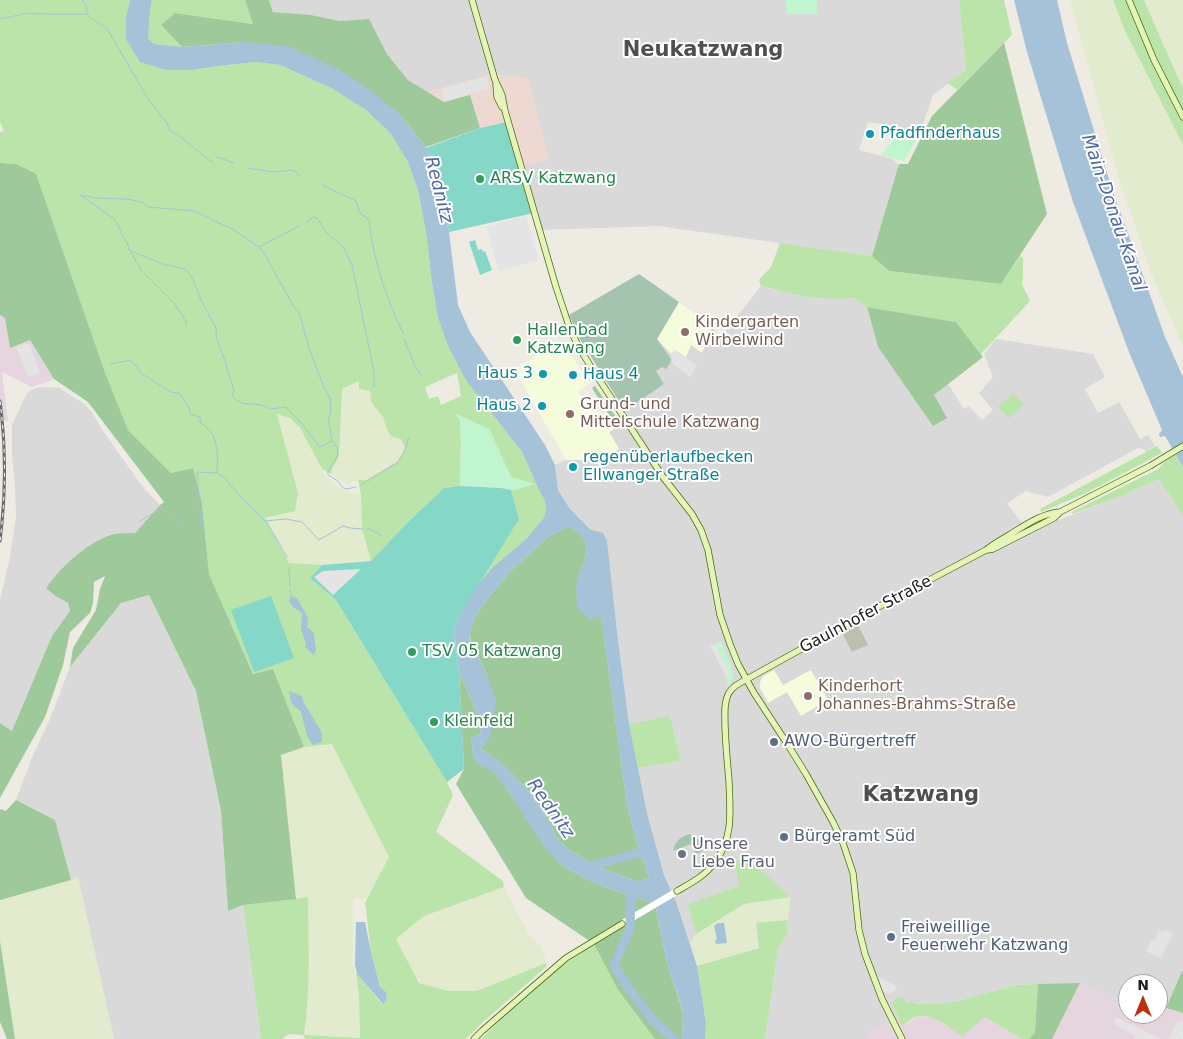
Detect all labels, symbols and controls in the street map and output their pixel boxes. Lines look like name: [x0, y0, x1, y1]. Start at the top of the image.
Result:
district label: Neukatzwang: [623, 38, 783, 64]
place label: Pfadfinderhaus: [880, 124, 1000, 144]
marker: Pfadfinderhaus: [864, 128, 876, 140]
water label: Main-Donau-Kanal: [1076, 132, 1150, 294]
water label: Rednitz: [419, 154, 457, 226]
place label: ARSV Katzwang: [490, 169, 616, 189]
marker: ARSV Katzwang: [474, 173, 486, 185]
place label: Kindergarten Wirbelwind: [695, 313, 799, 351]
place label: Hallenbad Katzwang: [527, 321, 608, 359]
marker: Kindergarten Wirbelwind: [679, 326, 691, 338]
marker: Hallenbad Katzwang: [511, 334, 523, 346]
place label: Haus 3: [477, 364, 533, 384]
place label: Haus 4: [583, 365, 639, 385]
marker: Haus 3: [537, 368, 549, 380]
marker: Haus 4: [567, 369, 579, 381]
place label: Grund- und Mittelschule Katzwang: [580, 395, 760, 433]
place label: Haus 2: [476, 396, 532, 416]
marker: Haus 2: [536, 400, 548, 412]
marker: Grund- und Mittelschule Katzwang: [564, 408, 576, 420]
place label: regenüberlaufbecken Ellwanger Straße: [583, 448, 753, 486]
marker: regenüberlaufbecken Ellwanger Straße: [567, 461, 579, 473]
street label: Gaulnhofer Straße: [797, 572, 935, 658]
place label: TSV 05 Katzwang: [422, 642, 561, 662]
marker: TSV 05 Katzwang: [406, 646, 418, 658]
place label: Kinderhort Johannes-Brahms-Straße: [818, 677, 1016, 715]
marker: Kinderhort Johannes-Brahms-Straße: [802, 690, 814, 702]
place label: Kleinfeld: [444, 712, 513, 732]
marker: Kleinfeld: [428, 716, 440, 728]
place label: AWO-Bürgertreff: [784, 732, 915, 752]
marker: AWO-Bürgertreff: [768, 736, 780, 748]
water label: Rednitz: [522, 775, 578, 843]
district label: Katzwang: [863, 783, 979, 809]
place label: Bürgeramt Süd: [794, 827, 915, 847]
marker: Bürgeramt Süd: [778, 831, 790, 843]
place label: Unsere Liebe Frau: [692, 835, 775, 873]
marker: Unsere Liebe Frau: [676, 848, 688, 860]
place label: Freiweillige Feuerwehr Katzwang: [901, 918, 1068, 956]
marker: Freiweillige Feuerwehr Katzwang: [885, 931, 897, 943]
north arrow: [1118, 974, 1168, 1024]
text: N: [1137, 977, 1149, 993]

